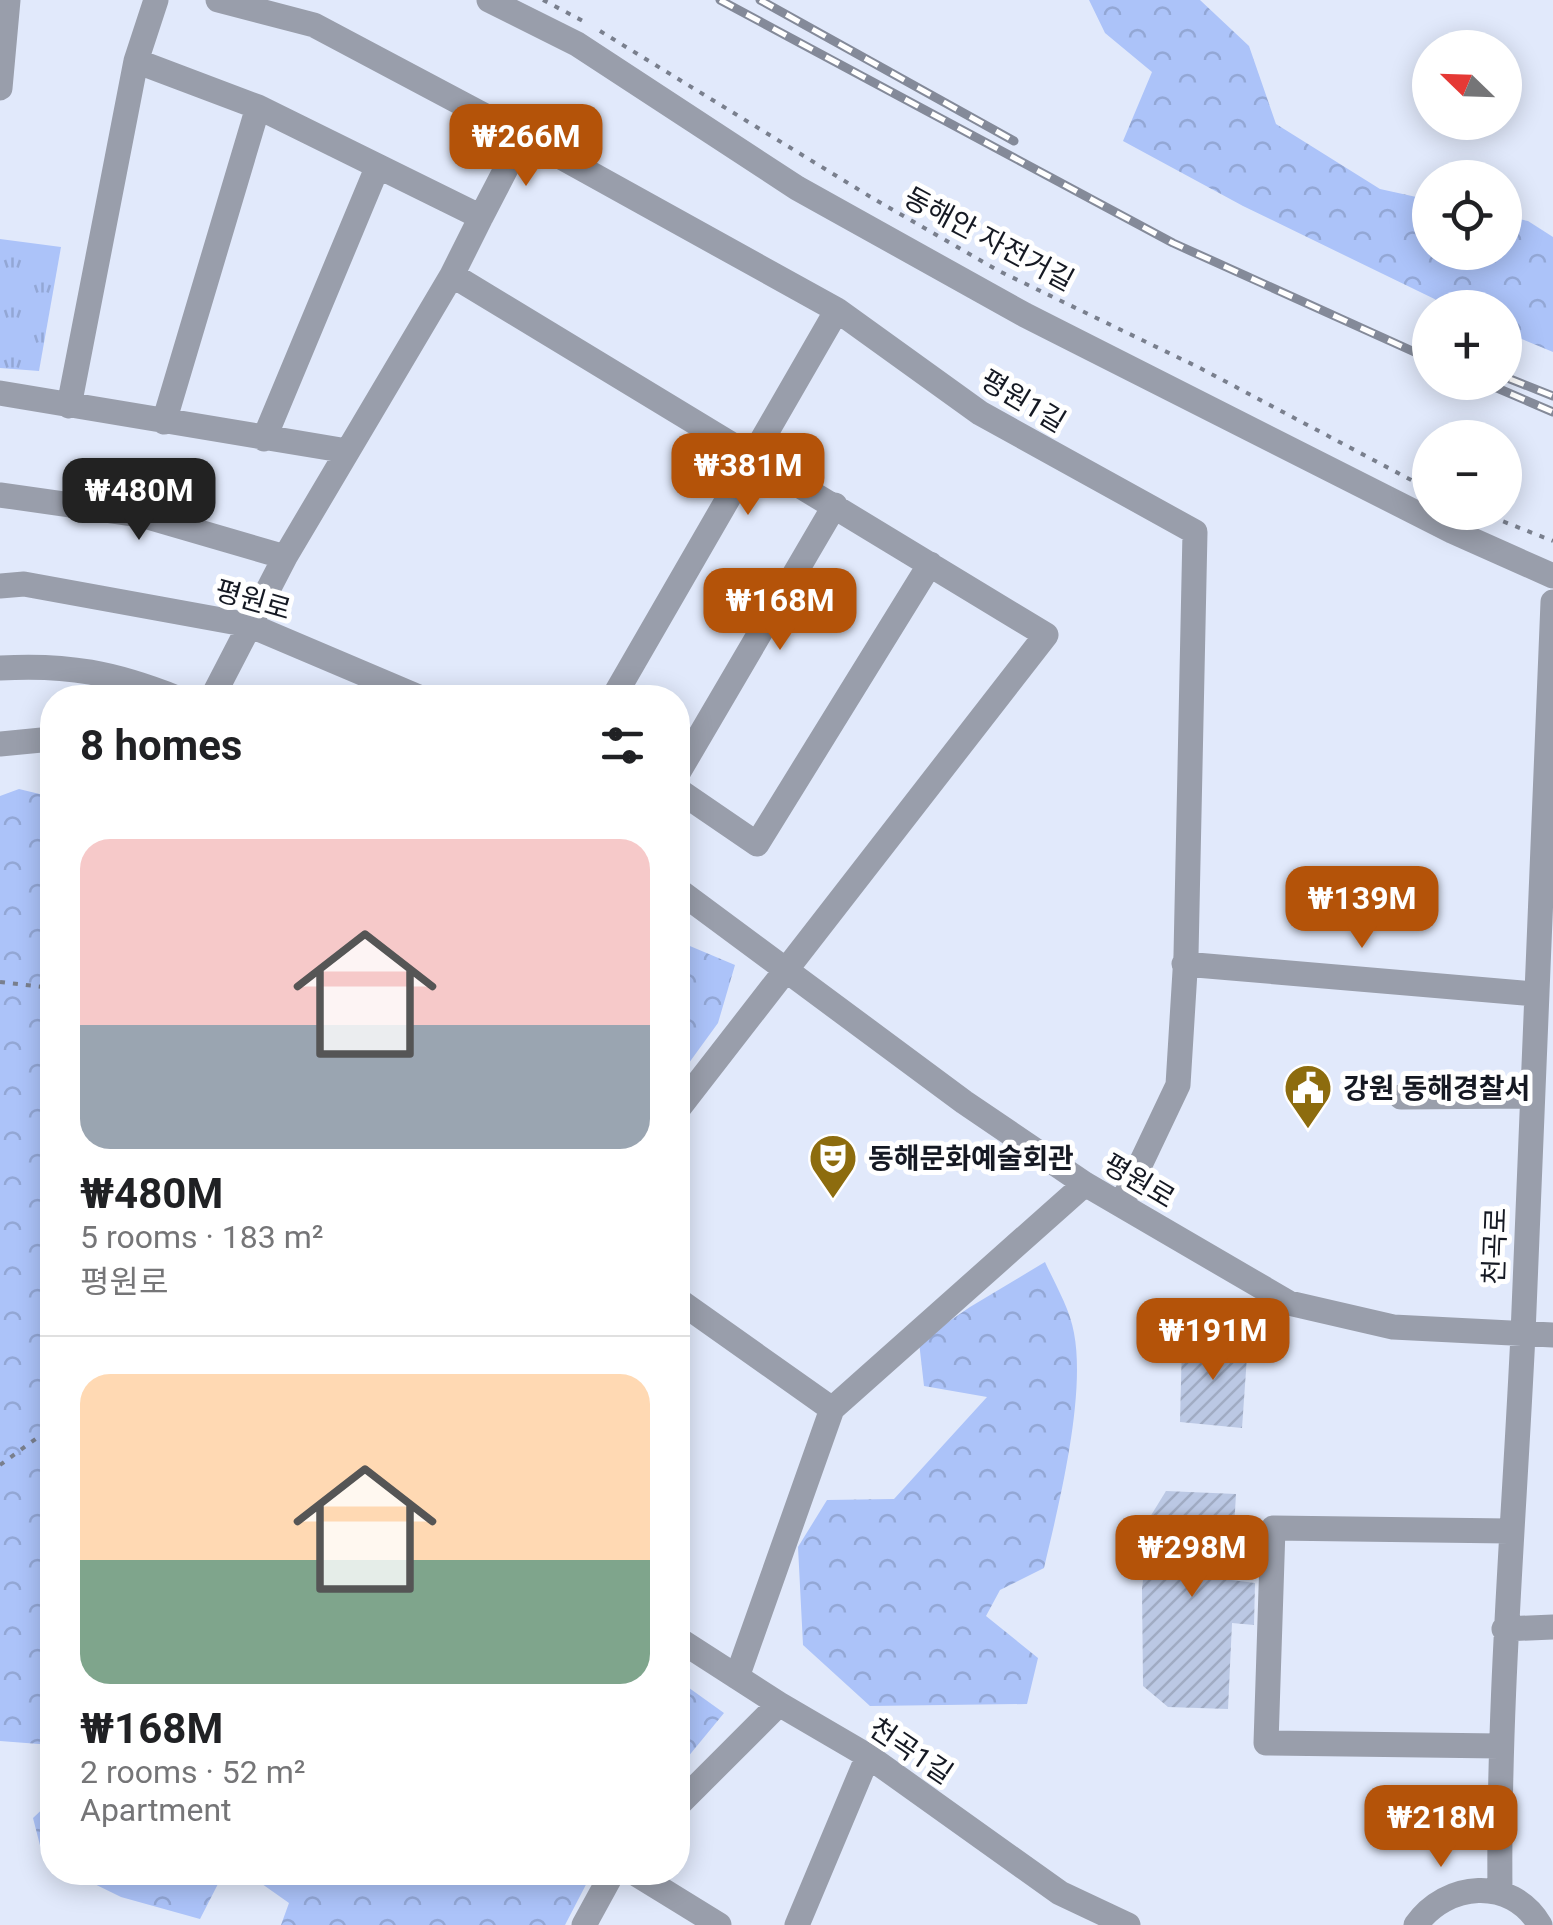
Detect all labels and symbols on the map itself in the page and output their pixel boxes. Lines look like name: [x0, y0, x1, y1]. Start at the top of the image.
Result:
north arrow: [1412, 30, 1522, 140]
pin: ₩266M: [456, 104, 596, 189]
street label: 동해안 자전거길: [899, 180, 1079, 298]
street label: 평원1길: [975, 363, 1071, 439]
pin: ₩381M: [678, 433, 818, 518]
pin: ₩480M: [69, 458, 209, 543]
pin: ₩168M: [710, 568, 850, 653]
street label: 평원로: [211, 573, 295, 627]
pin: ₩139M: [1292, 866, 1432, 951]
public building icon: 강원 동해경찰서: [1282, 1062, 1334, 1130]
place label: 강원 동해경찰서: [1343, 1072, 1530, 1105]
theatre icon: 동해문화예술회관: [807, 1132, 859, 1200]
place label: 동해문화예술회관: [868, 1142, 1074, 1175]
street label: 평원로: [1097, 1147, 1181, 1215]
street label: 천곡로: [1477, 1207, 1513, 1285]
pin: ₩191M: [1143, 1298, 1283, 1383]
pin: ₩298M: [1122, 1515, 1262, 1600]
street label: 천곡1길: [863, 1711, 959, 1791]
pin: ₩218M: [1371, 1785, 1511, 1870]

